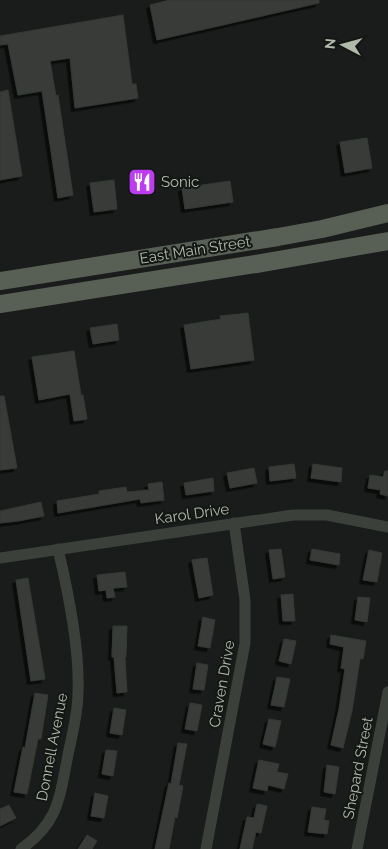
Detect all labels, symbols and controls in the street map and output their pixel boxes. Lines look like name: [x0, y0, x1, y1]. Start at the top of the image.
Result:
north arrow: [318, 20, 368, 70]
text: N: [322, 37, 339, 50]
restaurant icon: Sonic: [127, 167, 157, 197]
place label: Sonic: [161, 173, 199, 191]
street label: East Main Street: [138, 232, 252, 268]
street label: Karol Drive: [154, 500, 231, 528]
street label: Craven Drive: [205, 639, 239, 729]
street label: Donnell Avenue: [33, 691, 71, 803]
street label: Shepard Street: [339, 715, 377, 821]

